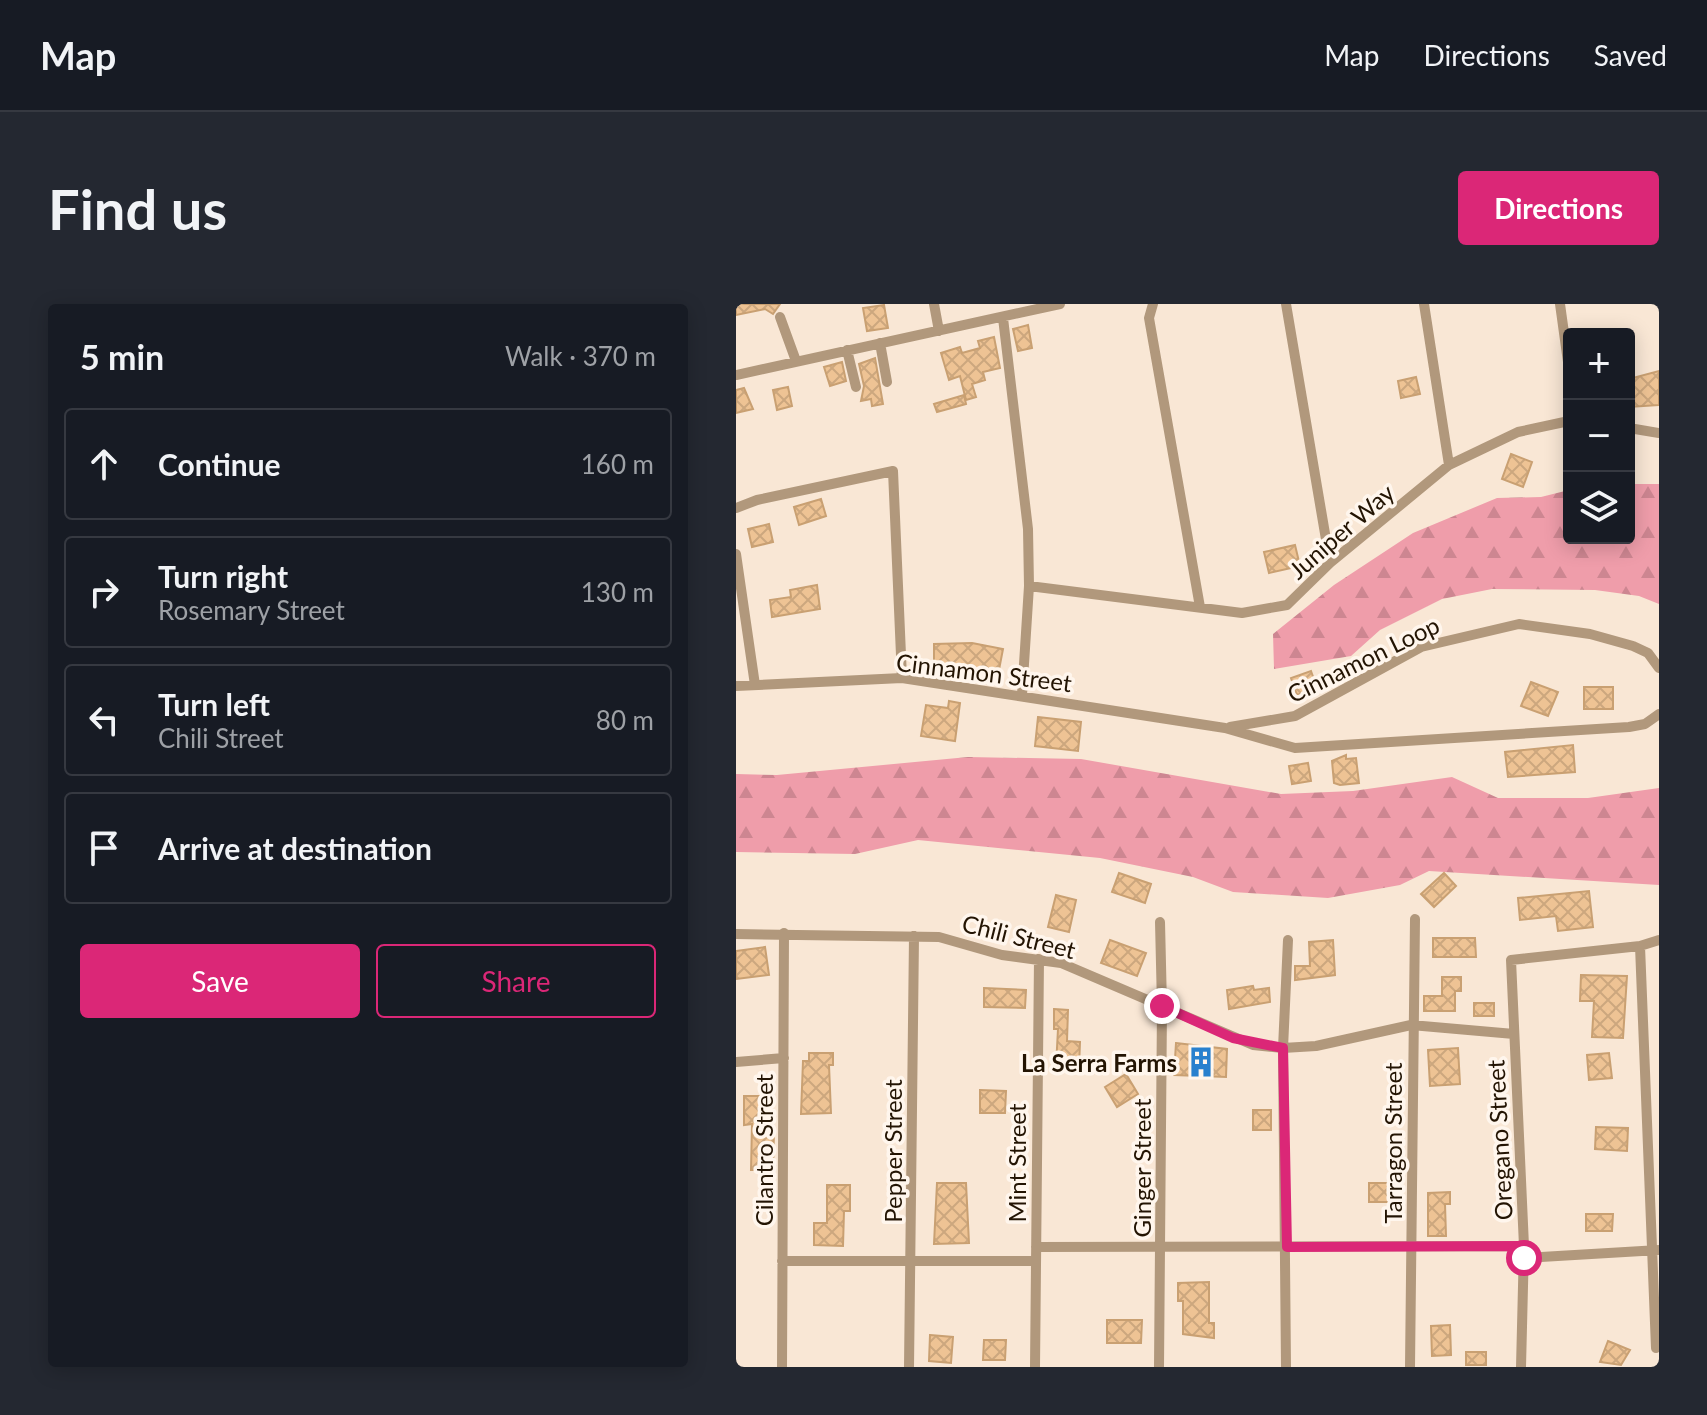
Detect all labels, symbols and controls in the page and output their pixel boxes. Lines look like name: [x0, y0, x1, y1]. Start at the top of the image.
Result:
text: Map: [40, 32, 116, 78]
text: Map: [1324, 38, 1379, 72]
text: Directions: [1423, 38, 1550, 72]
text: Saved: [1594, 38, 1667, 72]
button: Directions: [1458, 171, 1659, 245]
text: Find us: [48, 175, 227, 242]
map controls: [1563, 328, 1635, 544]
button: +: [1563, 328, 1635, 400]
text: 5 min: [80, 336, 164, 377]
text: Walk · 370 m: [505, 340, 656, 372]
button: −: [1563, 400, 1635, 472]
icon: ahead: [82, 442, 126, 486]
text: Continue: [158, 446, 281, 482]
text: 160 m: [581, 448, 654, 480]
button: layers: [1563, 472, 1635, 544]
street label: Juniper Way: [1282, 477, 1400, 585]
text: Turn right: [158, 558, 288, 594]
icon: right: [82, 570, 126, 614]
text: 130 m: [581, 576, 654, 608]
text: Rosemary Street: [158, 594, 345, 626]
street label: Cinnamon Loop: [1282, 610, 1444, 708]
street label: Cinnamon Street: [895, 647, 1074, 697]
text: Turn left: [158, 686, 270, 722]
icon: left: [82, 698, 126, 742]
text: 80 m: [596, 704, 654, 736]
text: Chili Street: [158, 722, 284, 754]
icon: arrive: [82, 826, 126, 870]
text: Arrive at destination: [158, 830, 432, 866]
street label: Chili Street: [959, 908, 1079, 964]
button: Save: [80, 944, 360, 1018]
button: Share: [376, 944, 656, 1018]
route end: [1144, 988, 1180, 1024]
building icon: La Serra Farms: [1184, 1045, 1218, 1079]
place label: La Serra Farms: [1021, 1048, 1177, 1077]
street label: Oregano Street: [1480, 1059, 1518, 1221]
street label: Tarragon Street: [1378, 1062, 1407, 1224]
street label: Cilantro Street: [749, 1073, 778, 1226]
street label: Pepper Street: [878, 1079, 907, 1223]
street label: Ginger Street: [1127, 1098, 1156, 1238]
street label: Mint Street: [1002, 1103, 1031, 1223]
route start: [1506, 1240, 1542, 1276]

